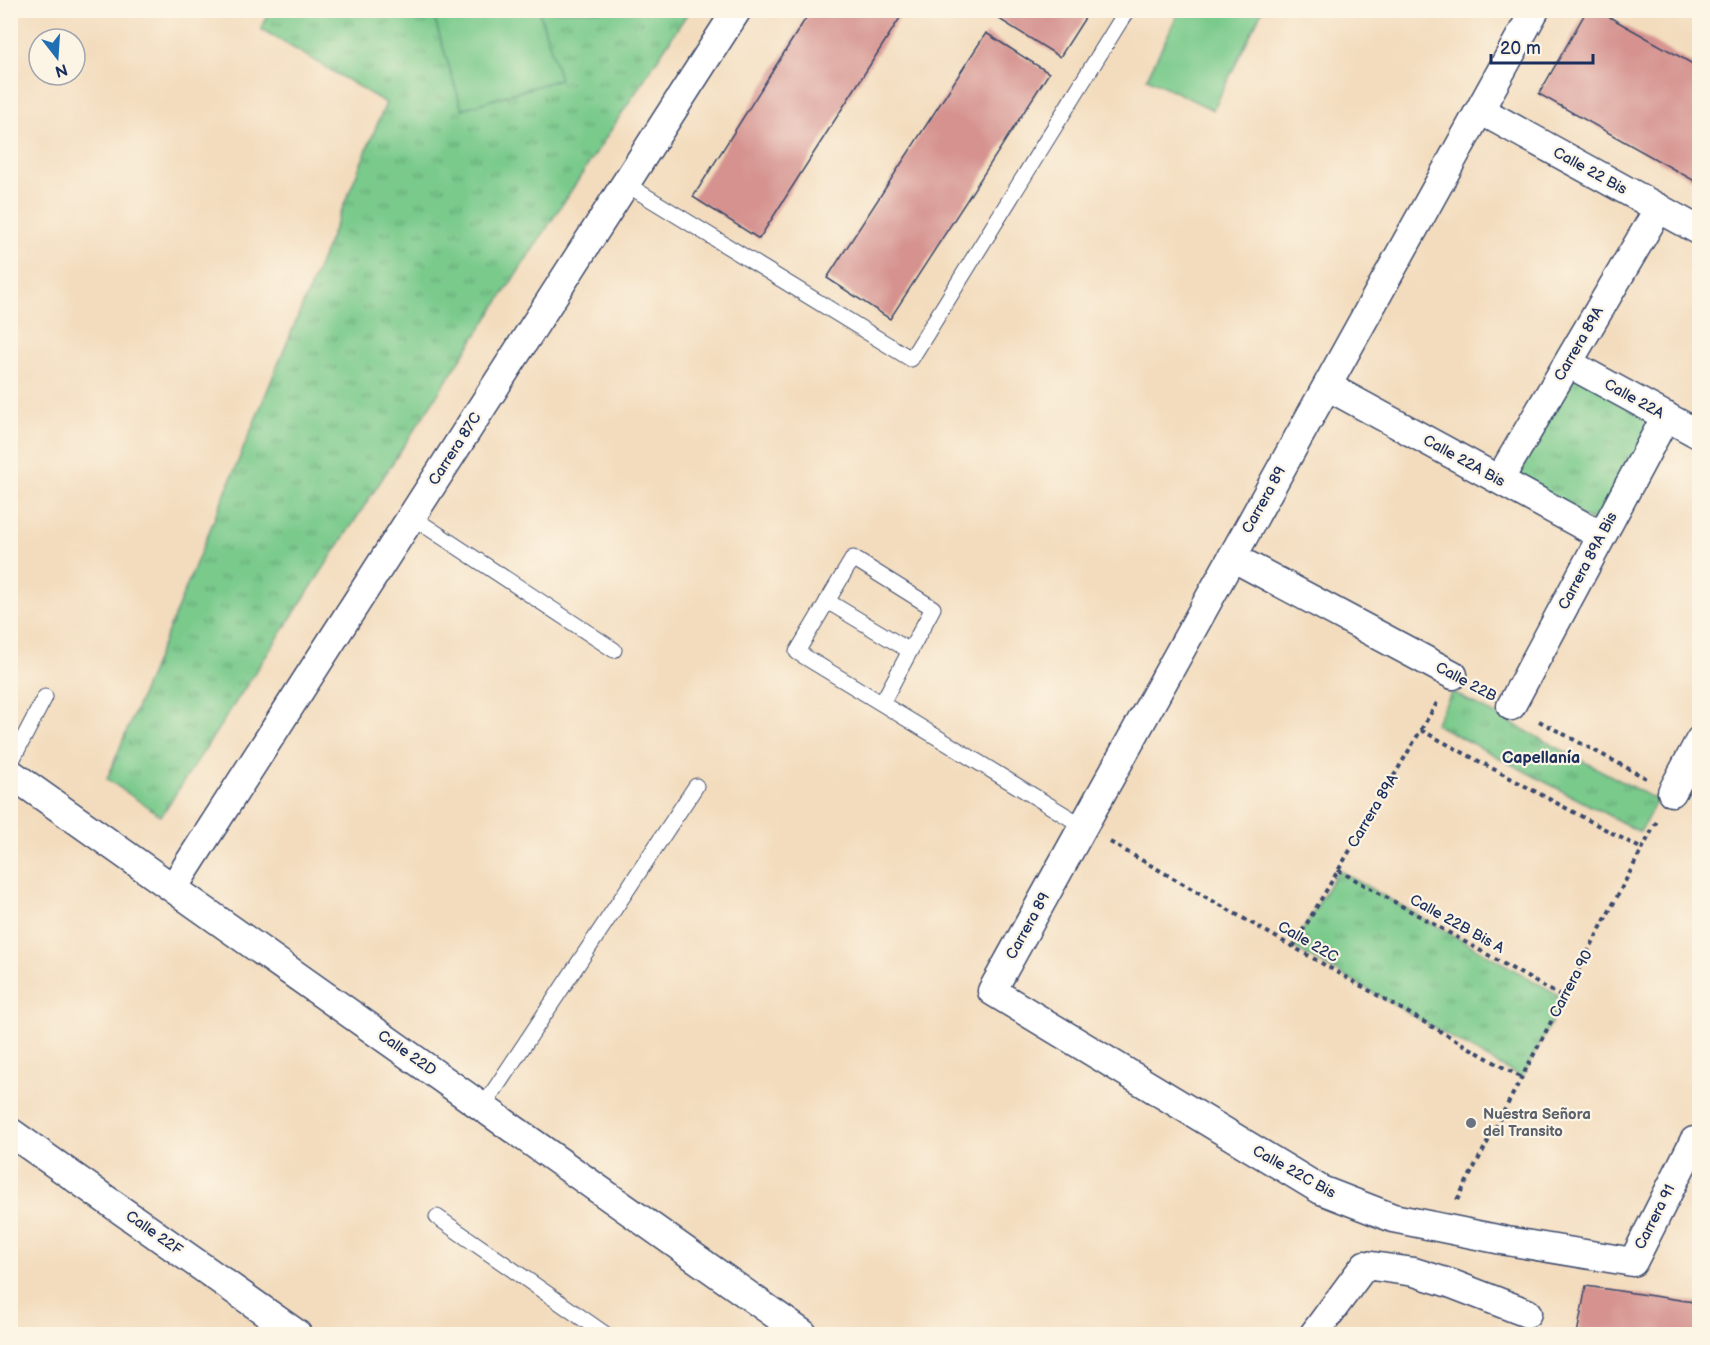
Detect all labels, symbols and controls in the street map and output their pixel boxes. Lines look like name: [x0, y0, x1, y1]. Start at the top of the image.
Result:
north arrow: [27, 27, 87, 87]
scale bar: [1491, 27, 1593, 65]
text: 20 m: [1500, 38, 1541, 59]
text: N: [52, 59, 69, 81]
street label: Calle 22 Bis: [1550, 143, 1631, 199]
street label: Carrera 89A: [1550, 303, 1608, 385]
street label: Calle 22A: [1601, 375, 1668, 424]
street label: Carrera 87C: [424, 409, 486, 489]
street label: Calle 22A Bis: [1420, 431, 1509, 492]
street label: Carrera 89: [1238, 463, 1290, 537]
street label: Carrera 89A Bis: [1554, 508, 1622, 613]
street label: Calle 22B: [1432, 658, 1500, 706]
district label: Capellanía: [1502, 749, 1580, 768]
street label: Carrera 89A: [1344, 770, 1403, 851]
street label: Carrera 89: [1002, 889, 1054, 963]
street label: Calle 22B Bis A: [1406, 890, 1508, 958]
street label: Calle 22C: [1274, 917, 1342, 967]
street label: Carrera 90: [1545, 947, 1597, 1021]
street label: Calle 22D: [374, 1026, 440, 1080]
place label: Nuestra Señora del Transito: [1483, 1105, 1591, 1141]
marker: Nuestra Señora del Transito: [1464, 1116, 1478, 1130]
street label: Calle 22C Bis: [1249, 1141, 1339, 1203]
street label: Carrera 91: [1630, 1181, 1680, 1253]
street label: Calle 22F: [122, 1206, 186, 1260]

